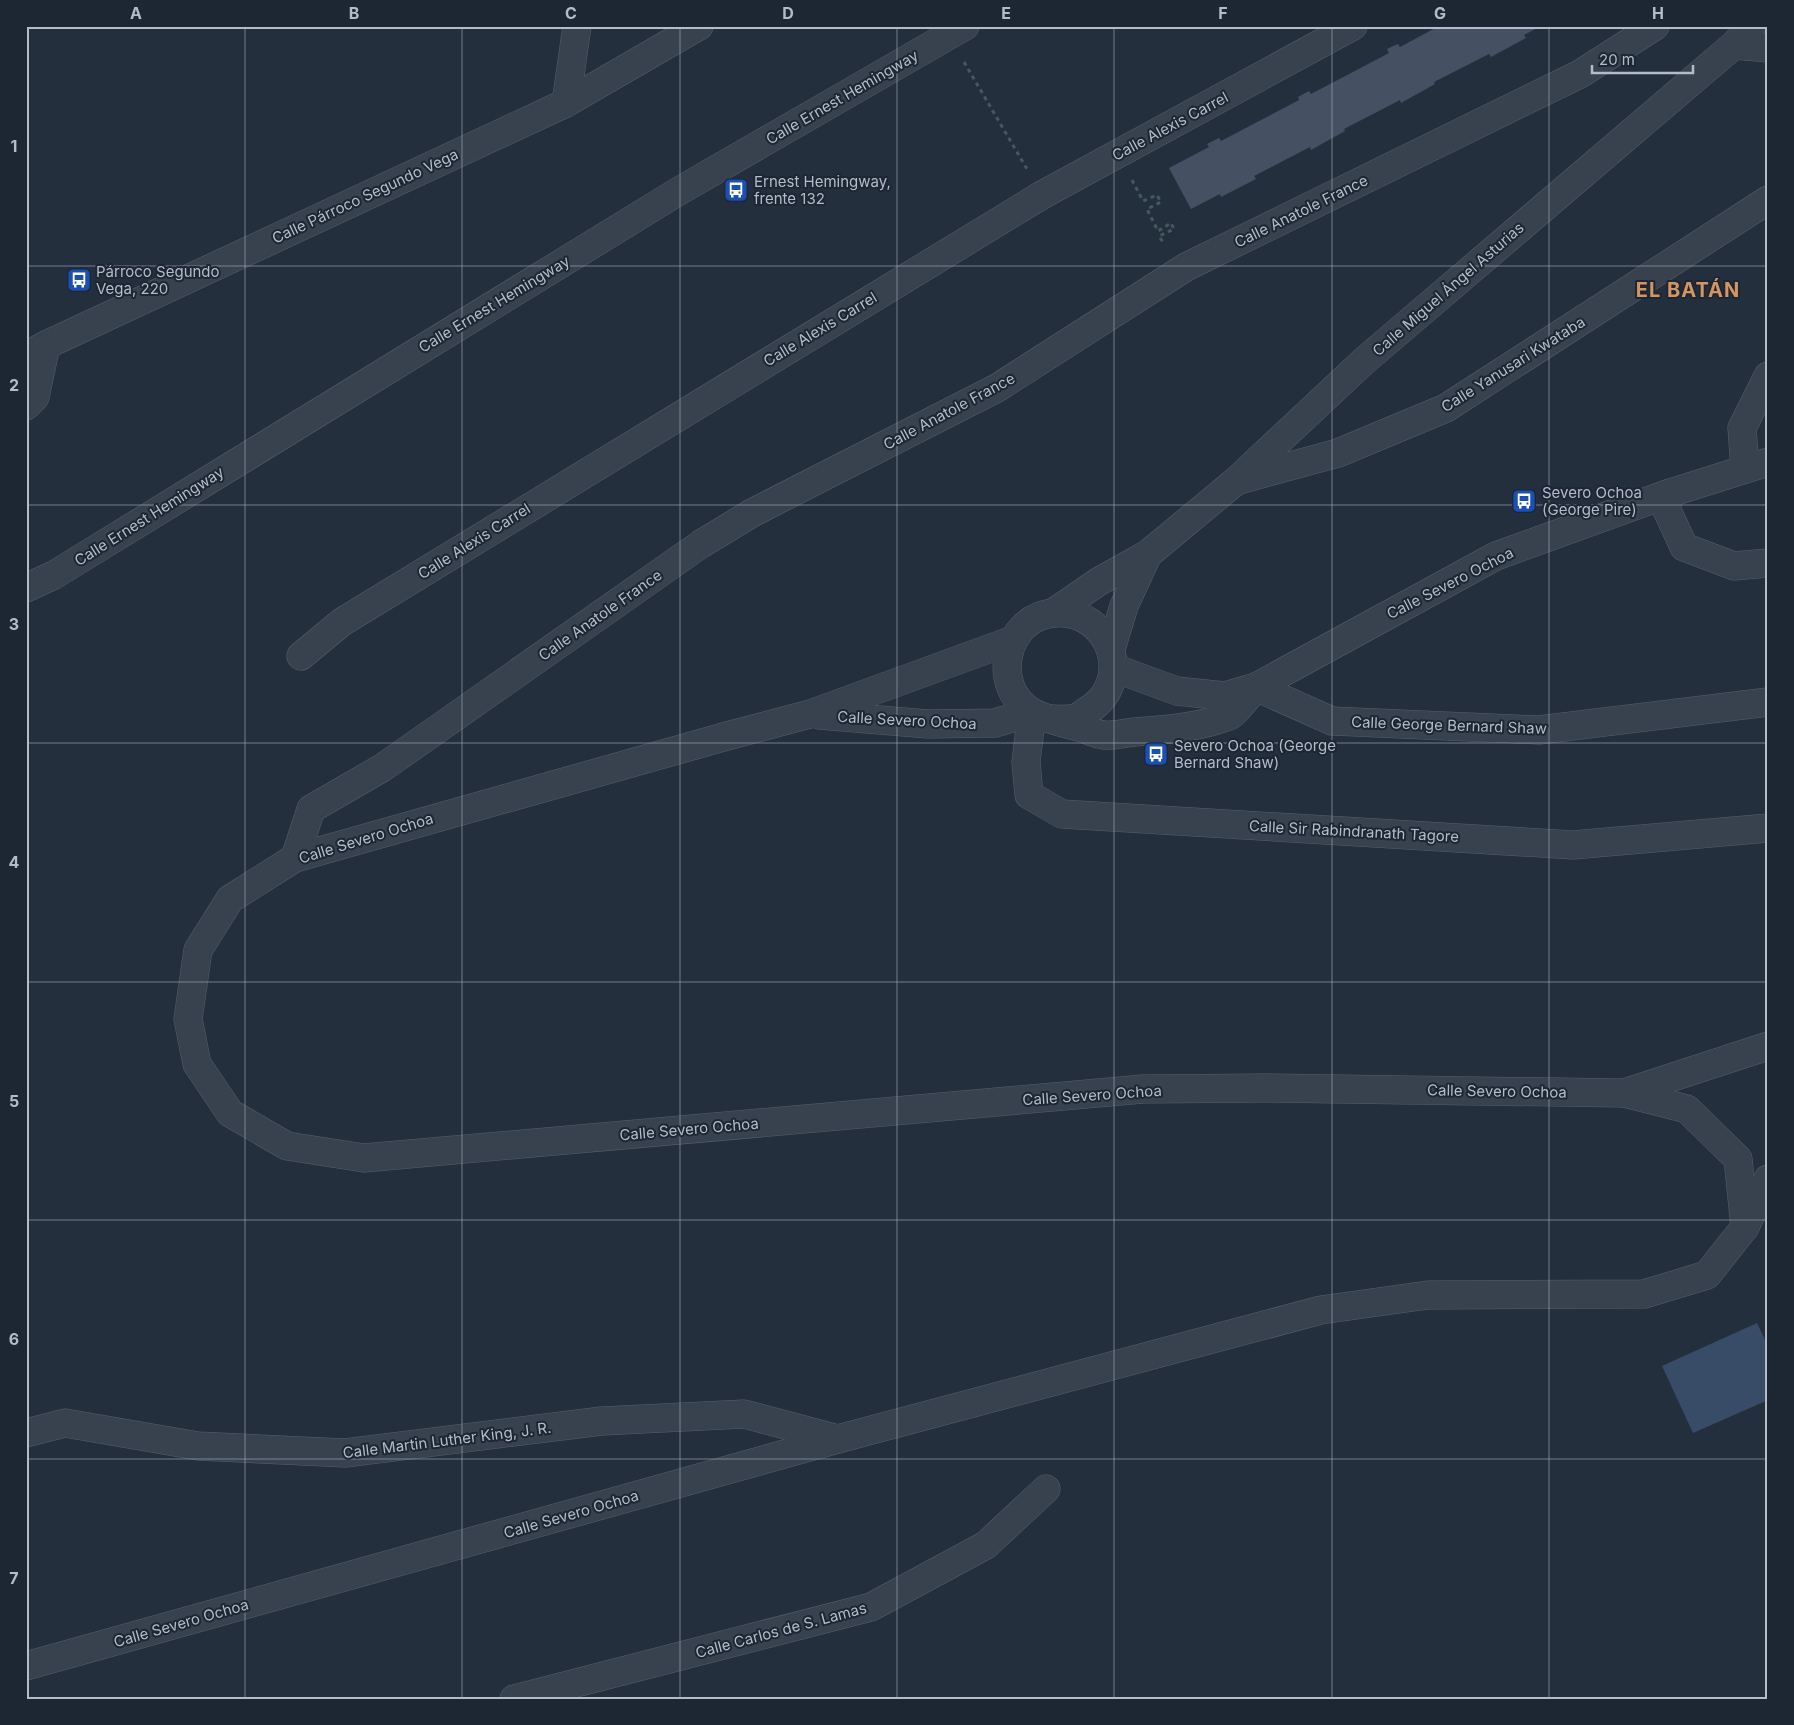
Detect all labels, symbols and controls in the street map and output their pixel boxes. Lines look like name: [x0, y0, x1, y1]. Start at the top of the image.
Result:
text: A: [130, 3, 142, 23]
text: B: [349, 3, 359, 23]
text: C: [565, 3, 577, 23]
text: D: [782, 3, 794, 23]
text: E: [1001, 3, 1011, 23]
text: F: [1218, 3, 1228, 23]
text: G: [1434, 3, 1446, 23]
text: H: [1652, 3, 1664, 23]
scale bar: [1592, 42, 1693, 74]
street label: Calle Ernest Hemingway: [762, 45, 922, 148]
text: 20 m: [1599, 50, 1635, 69]
street label: Calle Alexis Carrel: [1109, 87, 1231, 165]
text: 1: [11, 136, 17, 156]
street label: Calle Párroco Segundo Vega: [269, 144, 461, 248]
street label: Calle Anatole France: [1231, 170, 1371, 252]
place label: Ernest Hemingway, frente 132: [754, 172, 891, 208]
bus stop icon: Ernest Hemingway, frente 132: [723, 177, 749, 203]
street label: Calle Miguel Ángel Asturias: [1368, 218, 1528, 360]
street label: Calle Ernest Hemingway: [415, 251, 573, 357]
place label: Párroco Segundo Vega, 220: [96, 262, 220, 298]
bus stop icon: Párroco Segundo Vega, 220: [66, 267, 92, 293]
district label: EL BATÁN: [1636, 277, 1740, 302]
street label: Calle Alexis Carrel: [760, 288, 880, 370]
street label: Calle Yanusari Kwataba: [1438, 312, 1588, 416]
street label: Calle Anatole France: [880, 368, 1018, 454]
text: 2: [9, 375, 19, 395]
street label: Calle Ernest Hemingway: [71, 462, 228, 570]
place label: Severo Ochoa (George Pire): [1542, 483, 1642, 519]
bus stop icon: Severo Ochoa (George Pire): [1511, 488, 1537, 514]
street label: Calle Alexis Carrel: [414, 499, 534, 583]
street label: Calle Severo Ochoa: [1383, 543, 1517, 623]
street label: Calle Anatole France: [535, 565, 665, 665]
text: 3: [9, 614, 19, 634]
street label: Calle Severo Ochoa: [837, 707, 977, 733]
street label: Calle George Bernard Shaw: [1351, 712, 1547, 738]
place label: Severo Ochoa (George Bernard Shaw): [1174, 736, 1336, 772]
bus stop icon: Severo Ochoa (George Bernard Shaw): [1143, 741, 1169, 767]
street label: Calle Severo Ochoa: [296, 808, 436, 868]
street label: Calle Sir Rabindranath Tagore: [1248, 816, 1460, 846]
text: 4: [9, 852, 20, 872]
street label: Calle Severo Ochoa: [1427, 1080, 1567, 1102]
street label: Calle Severo Ochoa: [1022, 1081, 1162, 1109]
text: 5: [9, 1091, 19, 1111]
street label: Calle Severo Ochoa: [619, 1113, 759, 1145]
text: 6: [9, 1329, 19, 1349]
street label: Calle Martin Luther King, J. R.: [342, 1418, 552, 1462]
street label: Calle Severo Ochoa: [501, 1486, 641, 1542]
text: 7: [9, 1568, 19, 1588]
street label: Calle Severo Ochoa: [111, 1595, 251, 1651]
street label: Calle Carlos de S. Lamas: [693, 1598, 869, 1662]

